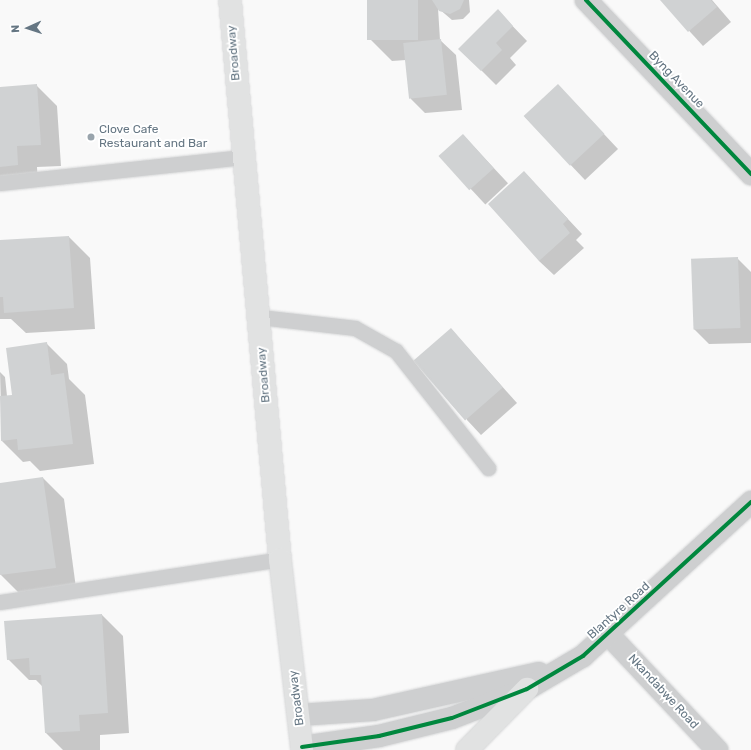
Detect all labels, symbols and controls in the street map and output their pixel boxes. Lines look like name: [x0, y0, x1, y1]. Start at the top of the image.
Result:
north arrow: [8, 8, 48, 48]
text: N: [9, 24, 22, 33]
street label: Broadway: [224, 25, 244, 81]
street label: Byng Avenue: [645, 48, 707, 112]
place label: Clove Cafe Restaurant and Bar: [99, 123, 207, 151]
marker: Clove Cafe Restaurant and Bar: [86, 132, 96, 142]
street label: Broadway: [254, 347, 274, 403]
street label: Blantyre Road: [585, 579, 653, 643]
street label: Nkandabwe Road: [625, 652, 701, 732]
street label: Broadway: [286, 669, 308, 727]

